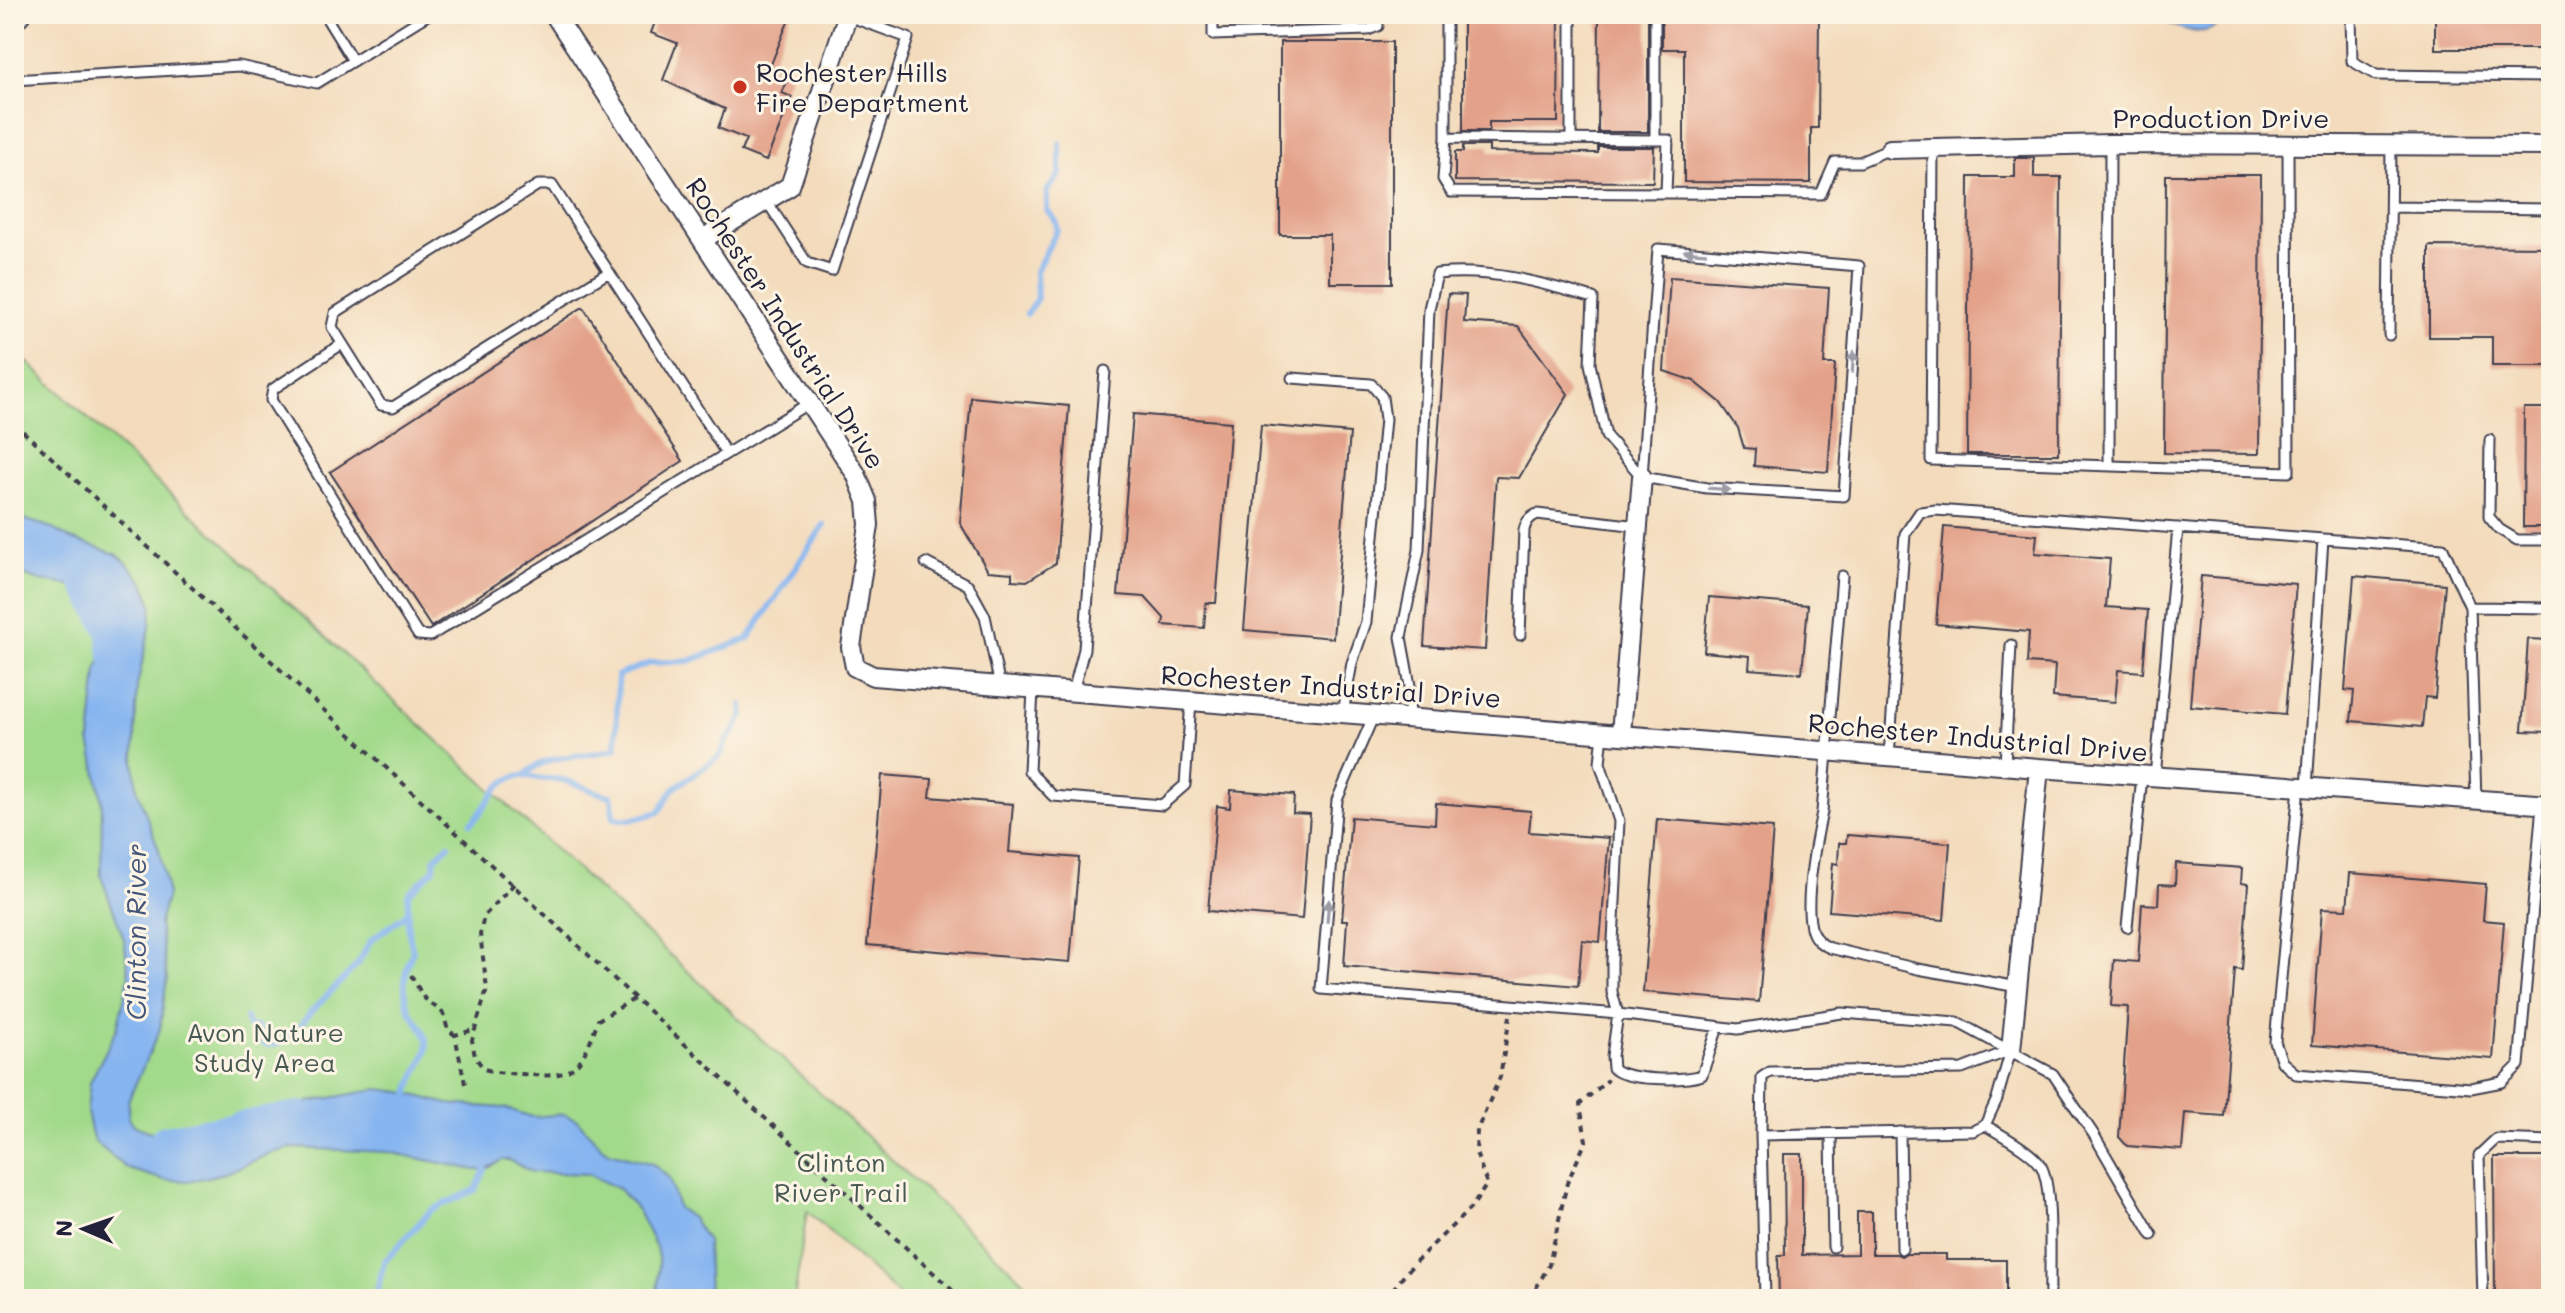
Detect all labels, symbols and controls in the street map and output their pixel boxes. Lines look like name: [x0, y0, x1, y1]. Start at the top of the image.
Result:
place label: Rochester Hills Fire Department: [756, 55, 969, 119]
marker: Rochester Hills Fire Department: [731, 78, 749, 96]
street label: Production Drive: [2113, 101, 2329, 135]
street label: Rochester Industrial Drive: [679, 171, 893, 475]
one-way arrow: [1682, 246, 1707, 259]
one-way arrow: [1847, 349, 1860, 374]
one-way arrow: [1707, 483, 1732, 496]
street label: Rochester Industrial Drive: [1160, 657, 1502, 715]
street label: Rochester Industrial Drive: [1807, 705, 2149, 769]
water label: Clinton River: [117, 843, 153, 1021]
one-way arrow: [1321, 898, 1334, 923]
park label: Avon Nature Study Area: [186, 1015, 344, 1079]
park label: Clinton River Trail: [774, 1145, 908, 1209]
north arrow: [44, 1189, 124, 1269]
text: N: [49, 1219, 78, 1237]

